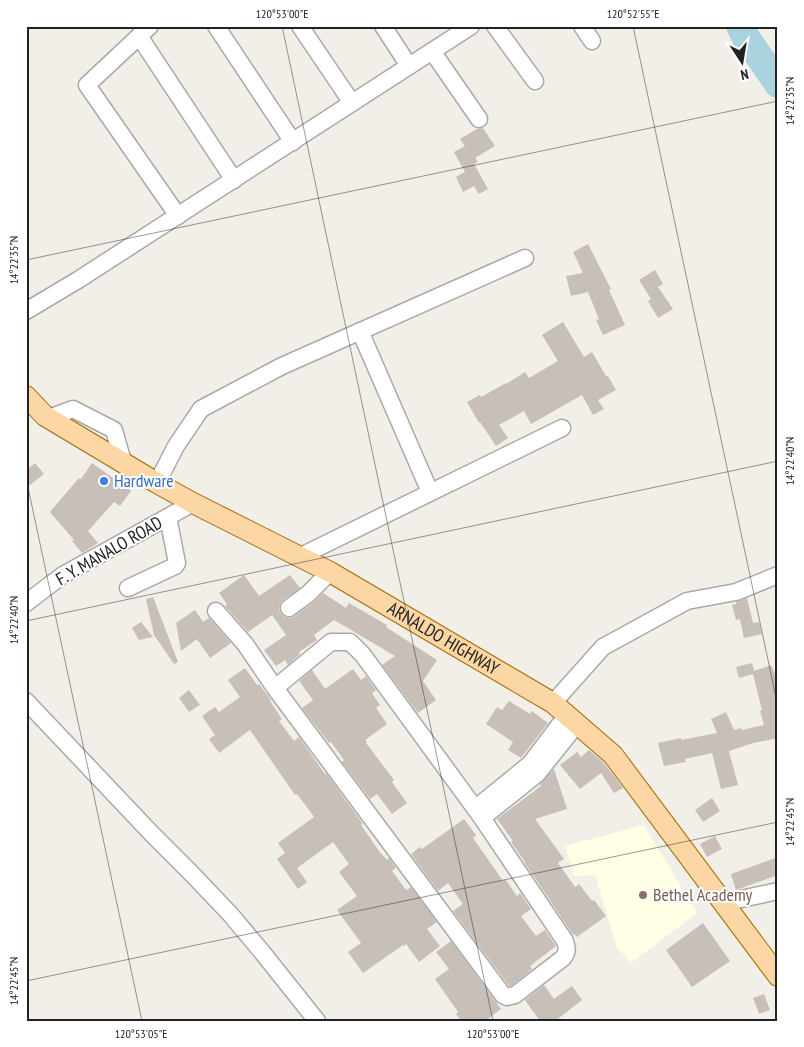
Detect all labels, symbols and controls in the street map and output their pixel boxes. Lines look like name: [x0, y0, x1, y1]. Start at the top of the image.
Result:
text: 120°53'00"E: [256, 6, 308, 21]
text: 120°52'55"E: [607, 6, 659, 21]
north arrow: [716, 38, 766, 88]
text: N: [739, 65, 750, 84]
text: 14°22'35"N: [782, 77, 797, 125]
text: 14°22'35"N: [6, 236, 21, 284]
text: 14°22'40"N: [782, 437, 797, 485]
place label: Hardware: [114, 469, 174, 492]
marker: Hardware: [98, 475, 110, 487]
street label: F. Y. MANALO ROAD: [51, 511, 166, 590]
text: 14°22'40"N: [6, 596, 21, 644]
street label: ARNALDO HIGHWAY: [383, 596, 504, 680]
text: 14°22'45"N: [782, 798, 797, 846]
place label: Bethel Academy: [653, 883, 753, 906]
marker: Bethel Academy: [637, 889, 649, 901]
text: 14°22'45"N: [6, 957, 21, 1005]
text: 120°53'05"E: [115, 1026, 167, 1041]
text: 120°53'00"E: [467, 1026, 519, 1041]

